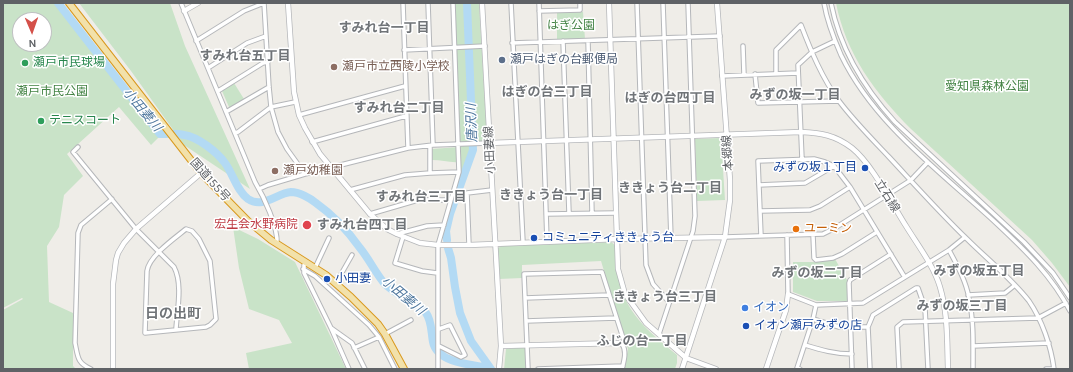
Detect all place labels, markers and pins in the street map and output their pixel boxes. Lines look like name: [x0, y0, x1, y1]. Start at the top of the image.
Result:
place label: 瀬戸はぎの台郵便局: [510, 53, 618, 67]
marker: 瀬戸はぎの台郵便局: [497, 55, 507, 65]
place label: 瀬戸市民球場: [33, 56, 105, 70]
marker: 瀬戸市民球場: [20, 58, 30, 68]
place label: 瀬戸市立西陵小学校: [342, 60, 450, 74]
marker: 瀬戸市立西陵小学校: [329, 62, 339, 72]
place label: テニスコート: [49, 114, 121, 128]
marker: テニスコート: [36, 116, 46, 126]
place label: みずの坂１丁目: [773, 161, 857, 175]
marker: みずの坂１丁目: [860, 163, 870, 173]
place label: 瀬戸幼稚園: [283, 164, 343, 178]
marker: 瀬戸幼稚園: [270, 166, 280, 176]
place label: 宏生会水野病院: [214, 218, 298, 232]
marker: 宏生会水野病院: [301, 219, 313, 231]
place label: ユーミン: [804, 222, 852, 236]
marker: ユーミン: [791, 224, 801, 234]
place label: コミュニティききょう台: [542, 231, 674, 245]
marker: コミュニティききょう台: [529, 233, 539, 243]
place label: 小田妻: [335, 272, 371, 286]
marker: 小田妻: [322, 274, 332, 284]
place label: イオン: [753, 301, 789, 315]
marker: イオン: [740, 303, 750, 313]
place label: イオン瀬戸みずの店: [754, 319, 862, 333]
marker: イオン瀬戸みずの店: [741, 321, 751, 331]

